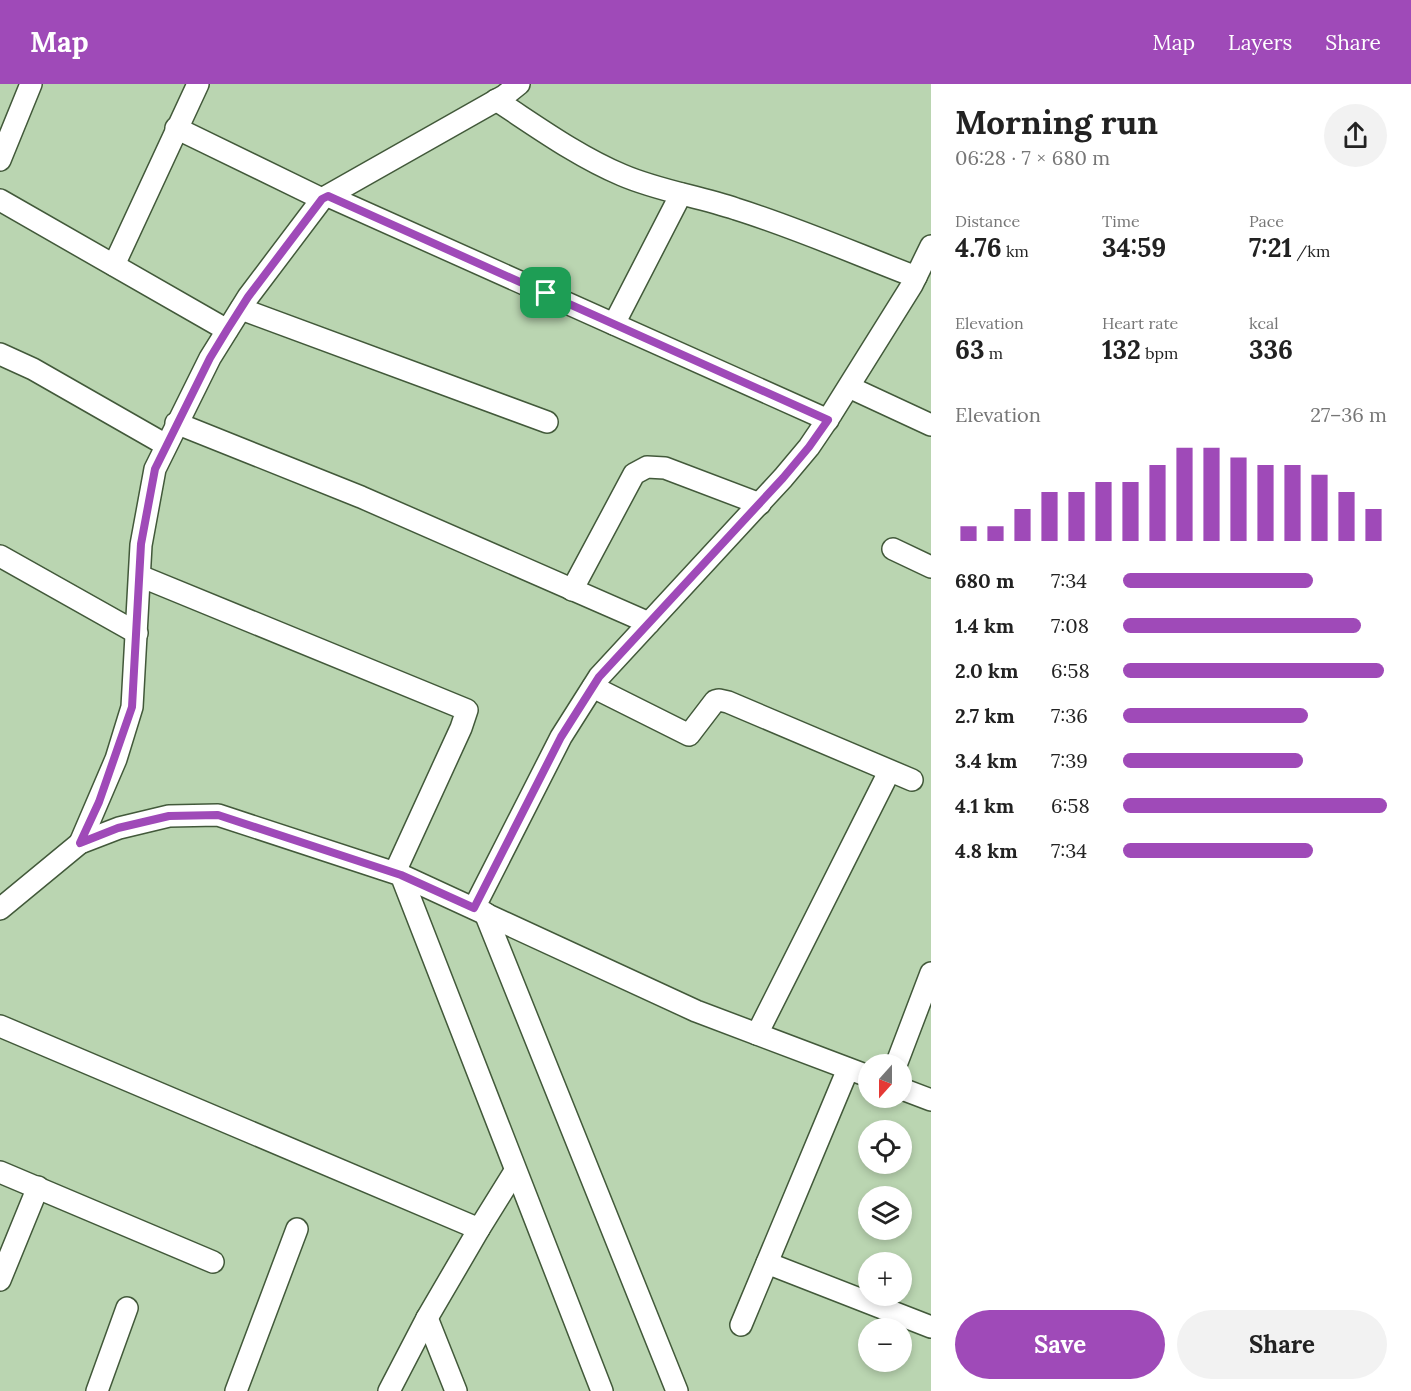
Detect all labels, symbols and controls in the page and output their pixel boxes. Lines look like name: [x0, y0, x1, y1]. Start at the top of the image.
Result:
text: Map: [30, 24, 89, 60]
text: Map: [1152, 29, 1195, 56]
text: Layers: [1228, 29, 1292, 56]
text: Share: [1325, 29, 1381, 56]
text: Morning run: [955, 101, 1158, 143]
button: share: [1324, 104, 1387, 167]
text: 06:28 · 7 × 680 m: [955, 145, 1110, 170]
text: Distance: [955, 211, 1020, 231]
text: Time: [1102, 211, 1140, 231]
text: Pace: [1249, 211, 1284, 231]
text: 4.76: [955, 231, 1002, 264]
text: 34:59: [1102, 231, 1166, 264]
text: 7:21: [1249, 231, 1292, 264]
text: km: [1002, 241, 1029, 261]
text: /km: [1292, 241, 1330, 261]
pin: [520, 267, 571, 318]
icon: arrive: [529, 276, 562, 309]
text: Elevation: [955, 313, 1024, 333]
text: Heart rate: [1102, 313, 1178, 333]
text: kcal: [1249, 313, 1279, 333]
text: 63: [955, 333, 985, 366]
text: 132: [1102, 333, 1141, 366]
text: 336: [1249, 333, 1293, 366]
text: m: [985, 343, 1003, 363]
text: bpm: [1141, 343, 1178, 363]
text: Elevation: [955, 402, 1041, 427]
text: 27–36 m: [1310, 402, 1387, 427]
text: 680 m: [955, 568, 1014, 593]
text: 7:34: [1051, 568, 1087, 593]
text: 1.4 km: [955, 613, 1014, 638]
text: 7:08: [1051, 613, 1089, 638]
text: 2.0 km: [955, 658, 1018, 683]
text: 6:58: [1051, 658, 1090, 683]
text: 2.7 km: [955, 703, 1015, 728]
text: 7:36: [1051, 703, 1088, 728]
text: 3.4 km: [955, 748, 1017, 773]
text: 7:39: [1051, 748, 1088, 773]
text: 4.1 km: [955, 793, 1014, 818]
text: 6:58: [1051, 793, 1090, 818]
text: 4.8 km: [955, 838, 1018, 863]
text: 7:34: [1051, 838, 1087, 863]
north arrow: [858, 1054, 912, 1108]
map controls: [858, 1054, 912, 1372]
button: locate: [858, 1120, 912, 1174]
button: layers: [858, 1186, 912, 1240]
button: +: [858, 1252, 912, 1306]
button: Save: [955, 1310, 1165, 1379]
button: Share: [1177, 1310, 1387, 1379]
button: −: [858, 1318, 912, 1372]

